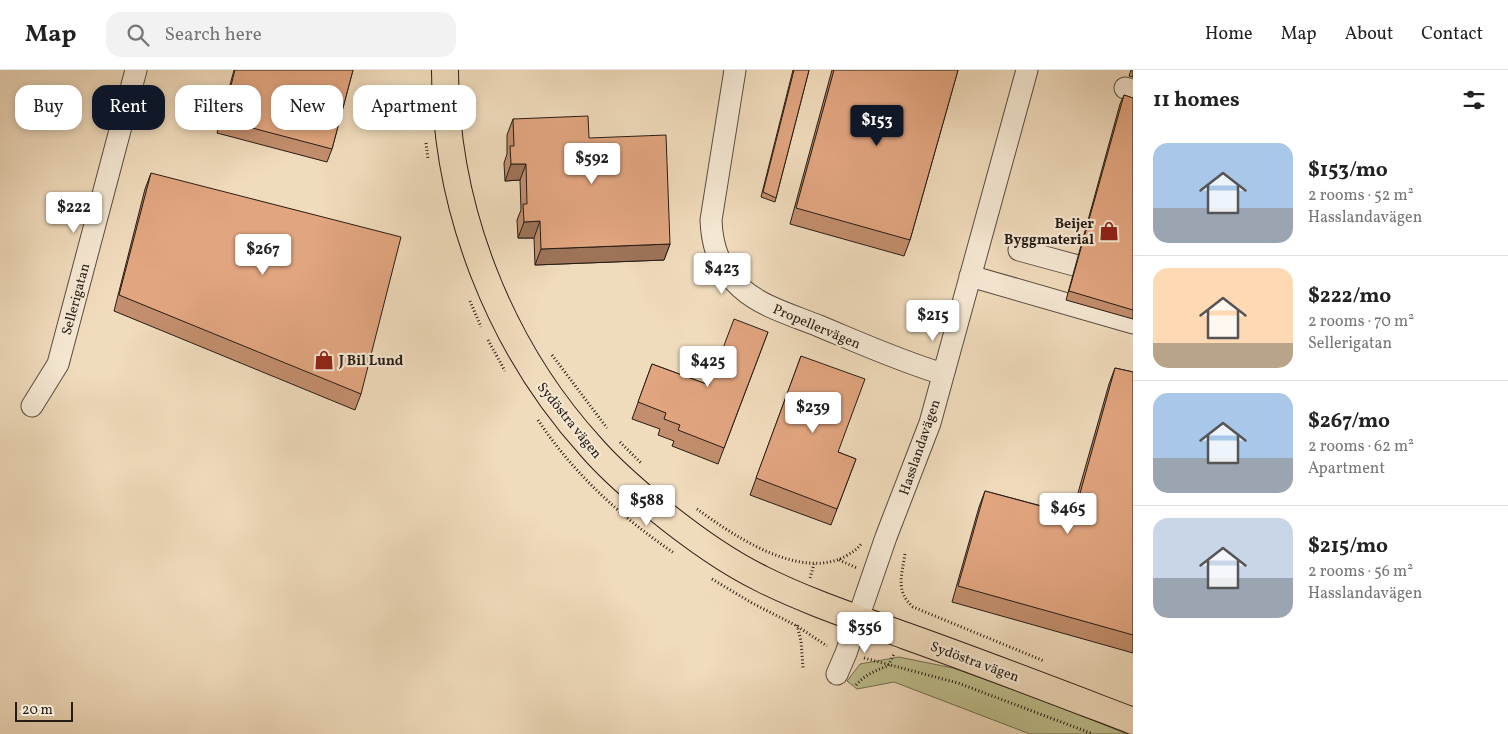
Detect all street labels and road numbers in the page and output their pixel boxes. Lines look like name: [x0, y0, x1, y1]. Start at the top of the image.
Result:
street label: Sellerigatan: [58, 261, 95, 337]
street label: Propellervägen: [770, 300, 863, 354]
street label: Sydöstra vägen: [532, 379, 606, 463]
street label: Hasslandavägen: [895, 397, 946, 498]
street label: Sydöstra vägen: [927, 638, 1022, 687]

